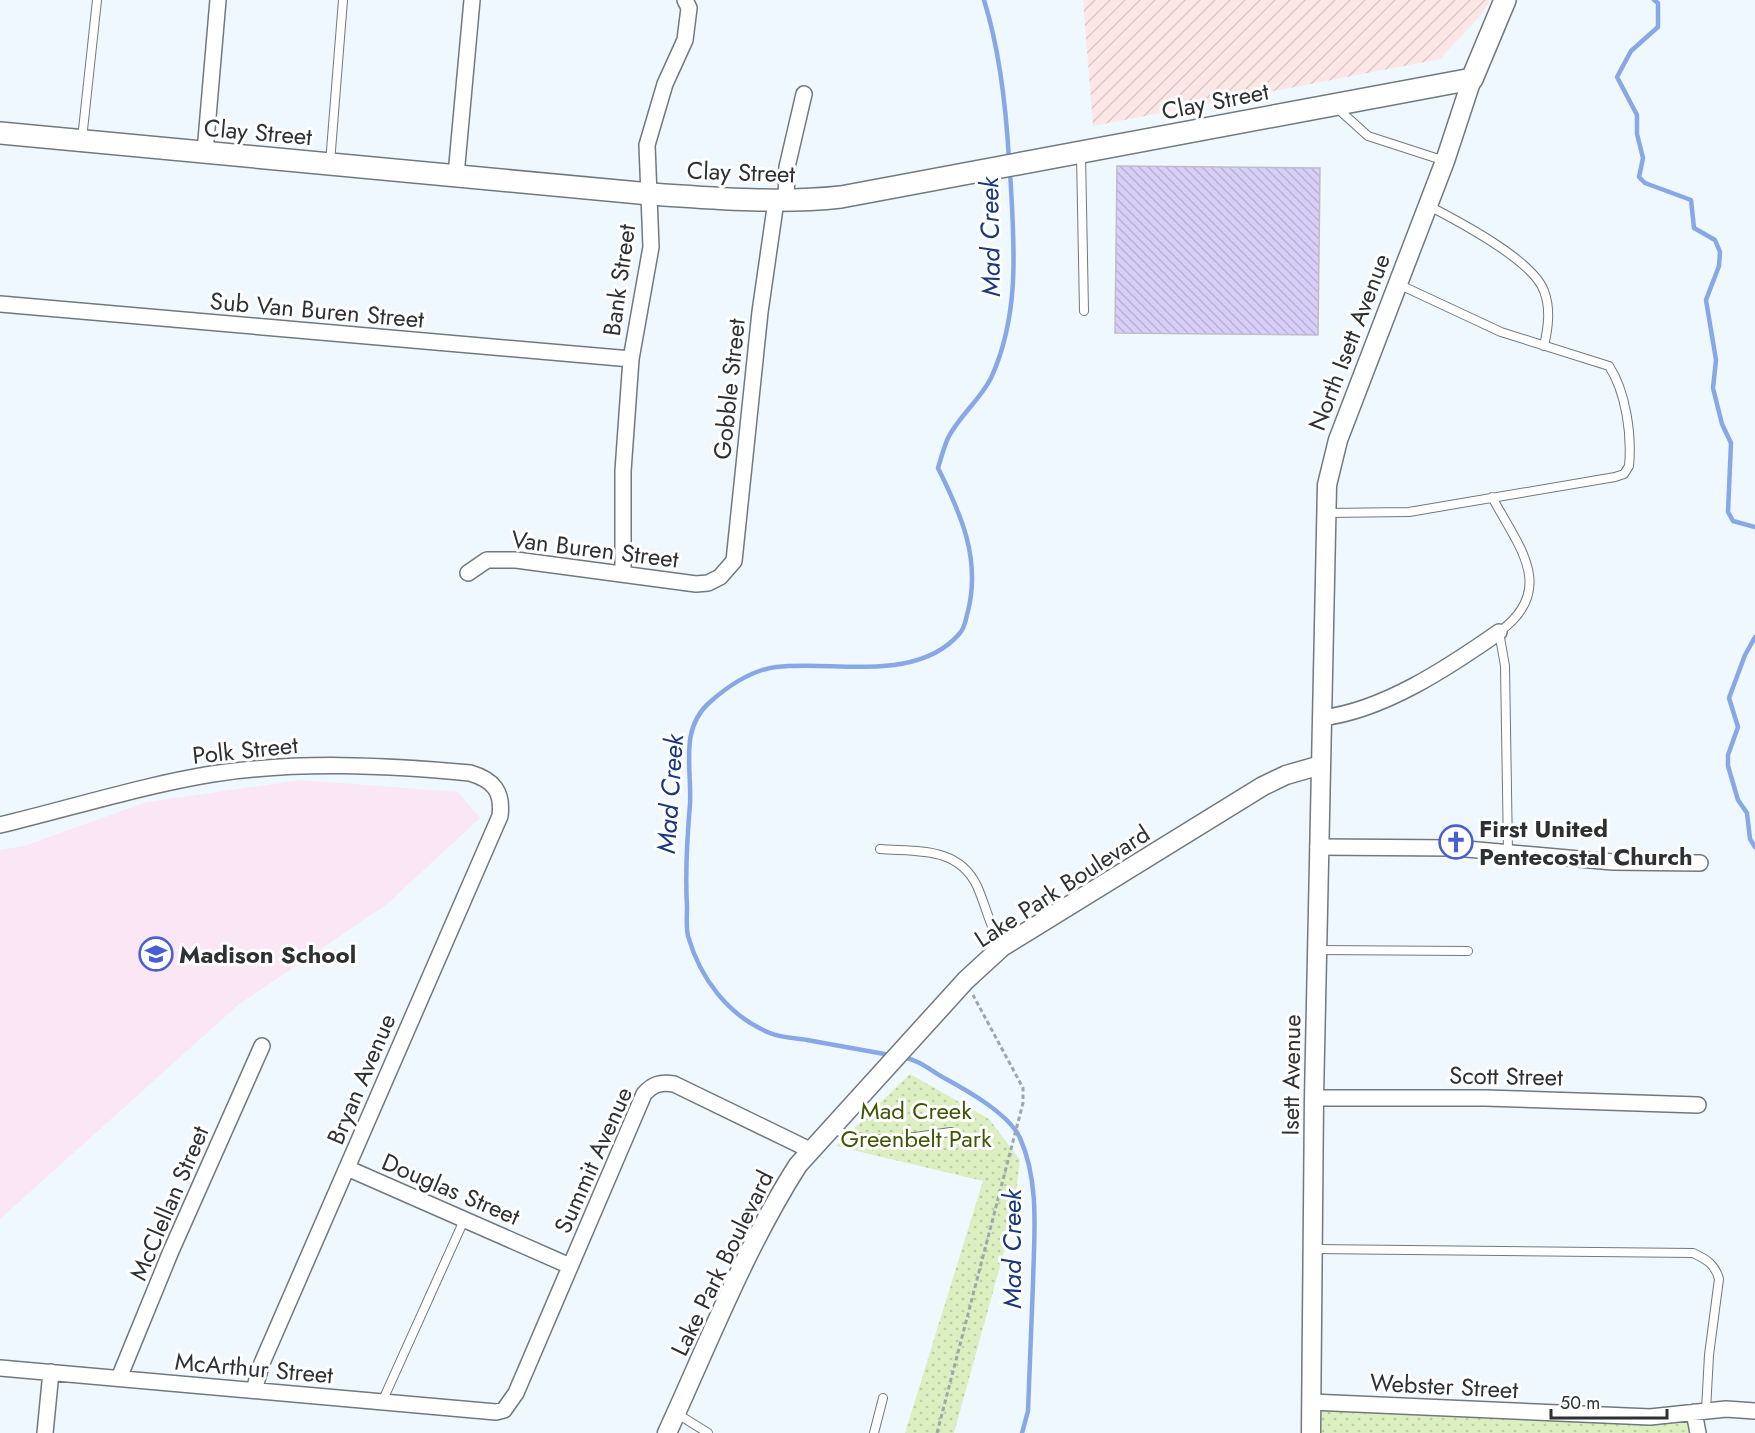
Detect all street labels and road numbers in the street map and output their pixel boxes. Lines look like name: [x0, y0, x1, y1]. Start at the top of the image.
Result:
street label: Clay Street: [1158, 73, 1272, 129]
street label: Clay Street: [202, 110, 314, 154]
street label: Clay Street: [686, 153, 796, 191]
street label: Bank Street: [594, 222, 644, 338]
street label: North Isett Avenue: [1299, 248, 1399, 436]
street label: Sub Van Buren Street: [209, 283, 426, 337]
street label: Gobble Street: [704, 317, 754, 461]
street label: Van Buren Street: [509, 521, 681, 577]
street label: Polk Street: [190, 727, 300, 773]
street label: Lake Park Boulevard: [967, 816, 1157, 956]
street label: Bryan Avenue: [318, 1008, 404, 1150]
street label: Isett Avenue: [1272, 1014, 1310, 1136]
street label: Scott Street: [1449, 1058, 1563, 1094]
street label: Summit Avenue: [545, 1081, 641, 1239]
street label: McClellan Street: [121, 1120, 217, 1286]
street label: Douglas Street: [377, 1144, 526, 1234]
street label: Lake Park Boulevard: [662, 1164, 782, 1362]
street label: McArthur Street: [173, 1344, 335, 1392]
street label: Webster Street: [1369, 1365, 1519, 1407]

